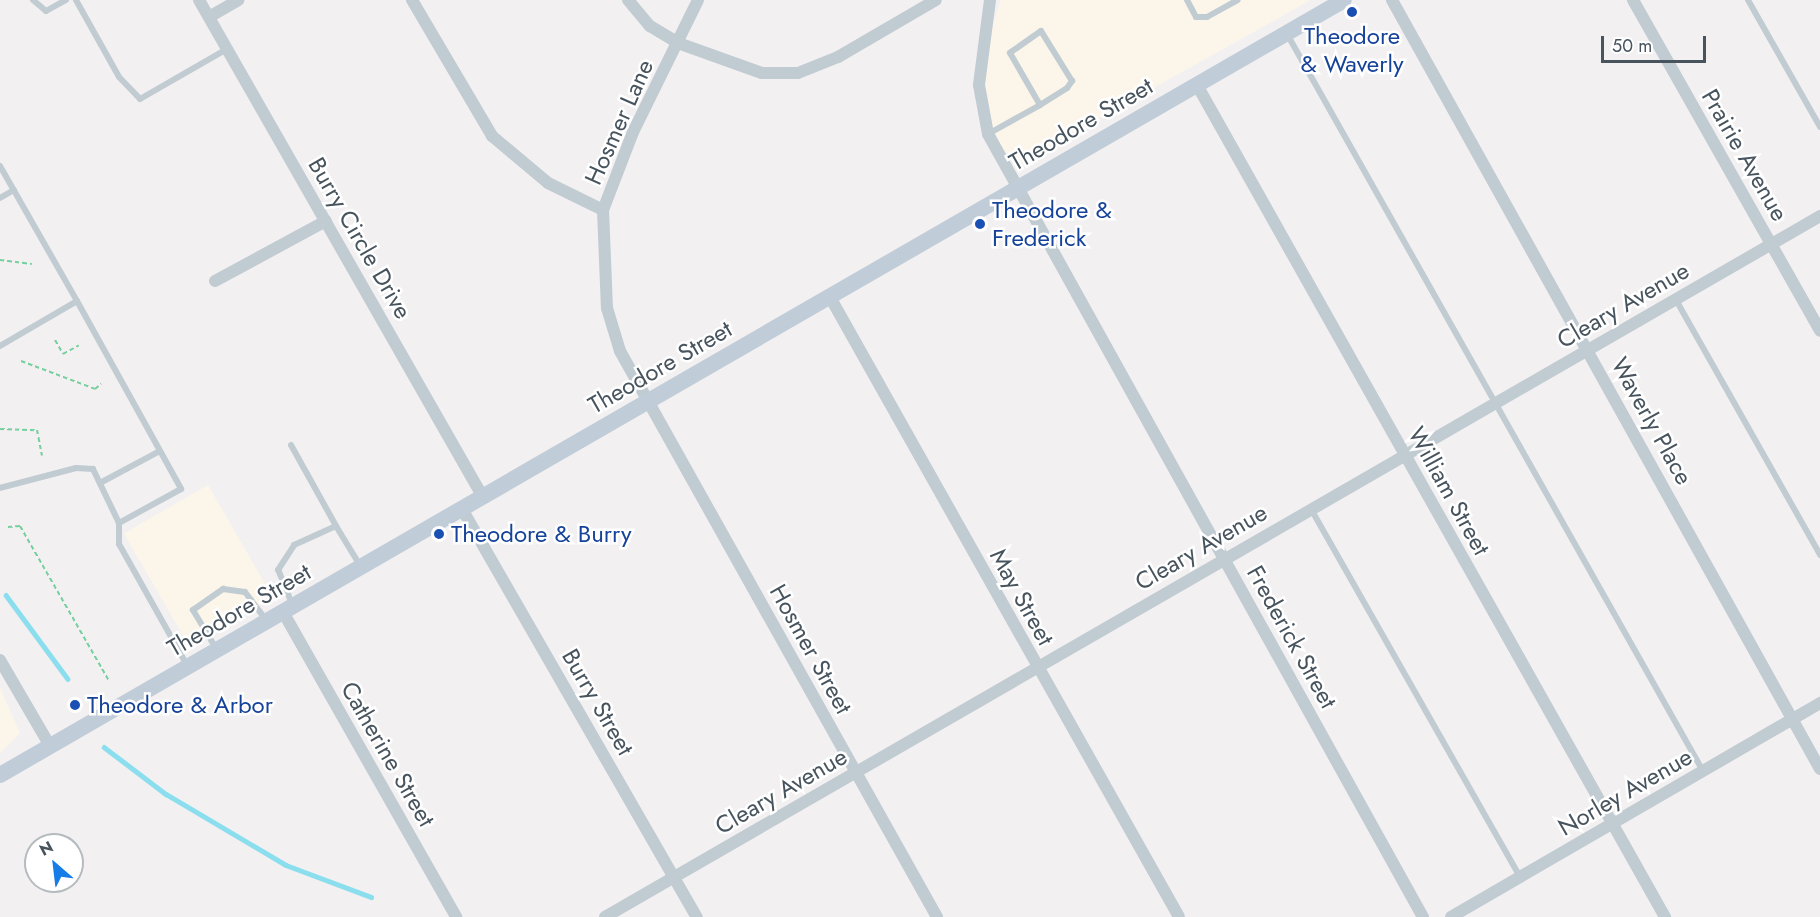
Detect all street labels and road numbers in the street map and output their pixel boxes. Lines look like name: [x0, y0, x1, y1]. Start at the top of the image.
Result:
street label: Hosmer Lane: [579, 55, 659, 189]
street label: Theodore Street: [1004, 71, 1158, 177]
street label: Prairie Avenue: [1696, 84, 1794, 226]
street label: Burry Circle Drive: [302, 152, 418, 324]
street label: Cleary Avenue: [1552, 256, 1694, 354]
street label: Theodore Street: [583, 314, 737, 420]
street label: Waverly Place: [1605, 352, 1699, 490]
street label: William Street: [1402, 422, 1496, 560]
street label: Cleary Avenue: [1130, 498, 1272, 596]
street label: May Street: [984, 544, 1060, 650]
street label: Theodore Street: [162, 557, 316, 663]
street label: Frederick Street: [1241, 561, 1343, 713]
street label: Hosmer Street: [764, 579, 858, 719]
street label: Burry Street: [556, 644, 640, 760]
street label: Catherine Street: [335, 676, 441, 832]
street label: Cleary Avenue: [710, 742, 852, 840]
street label: Norley Avenue: [1553, 742, 1697, 842]

